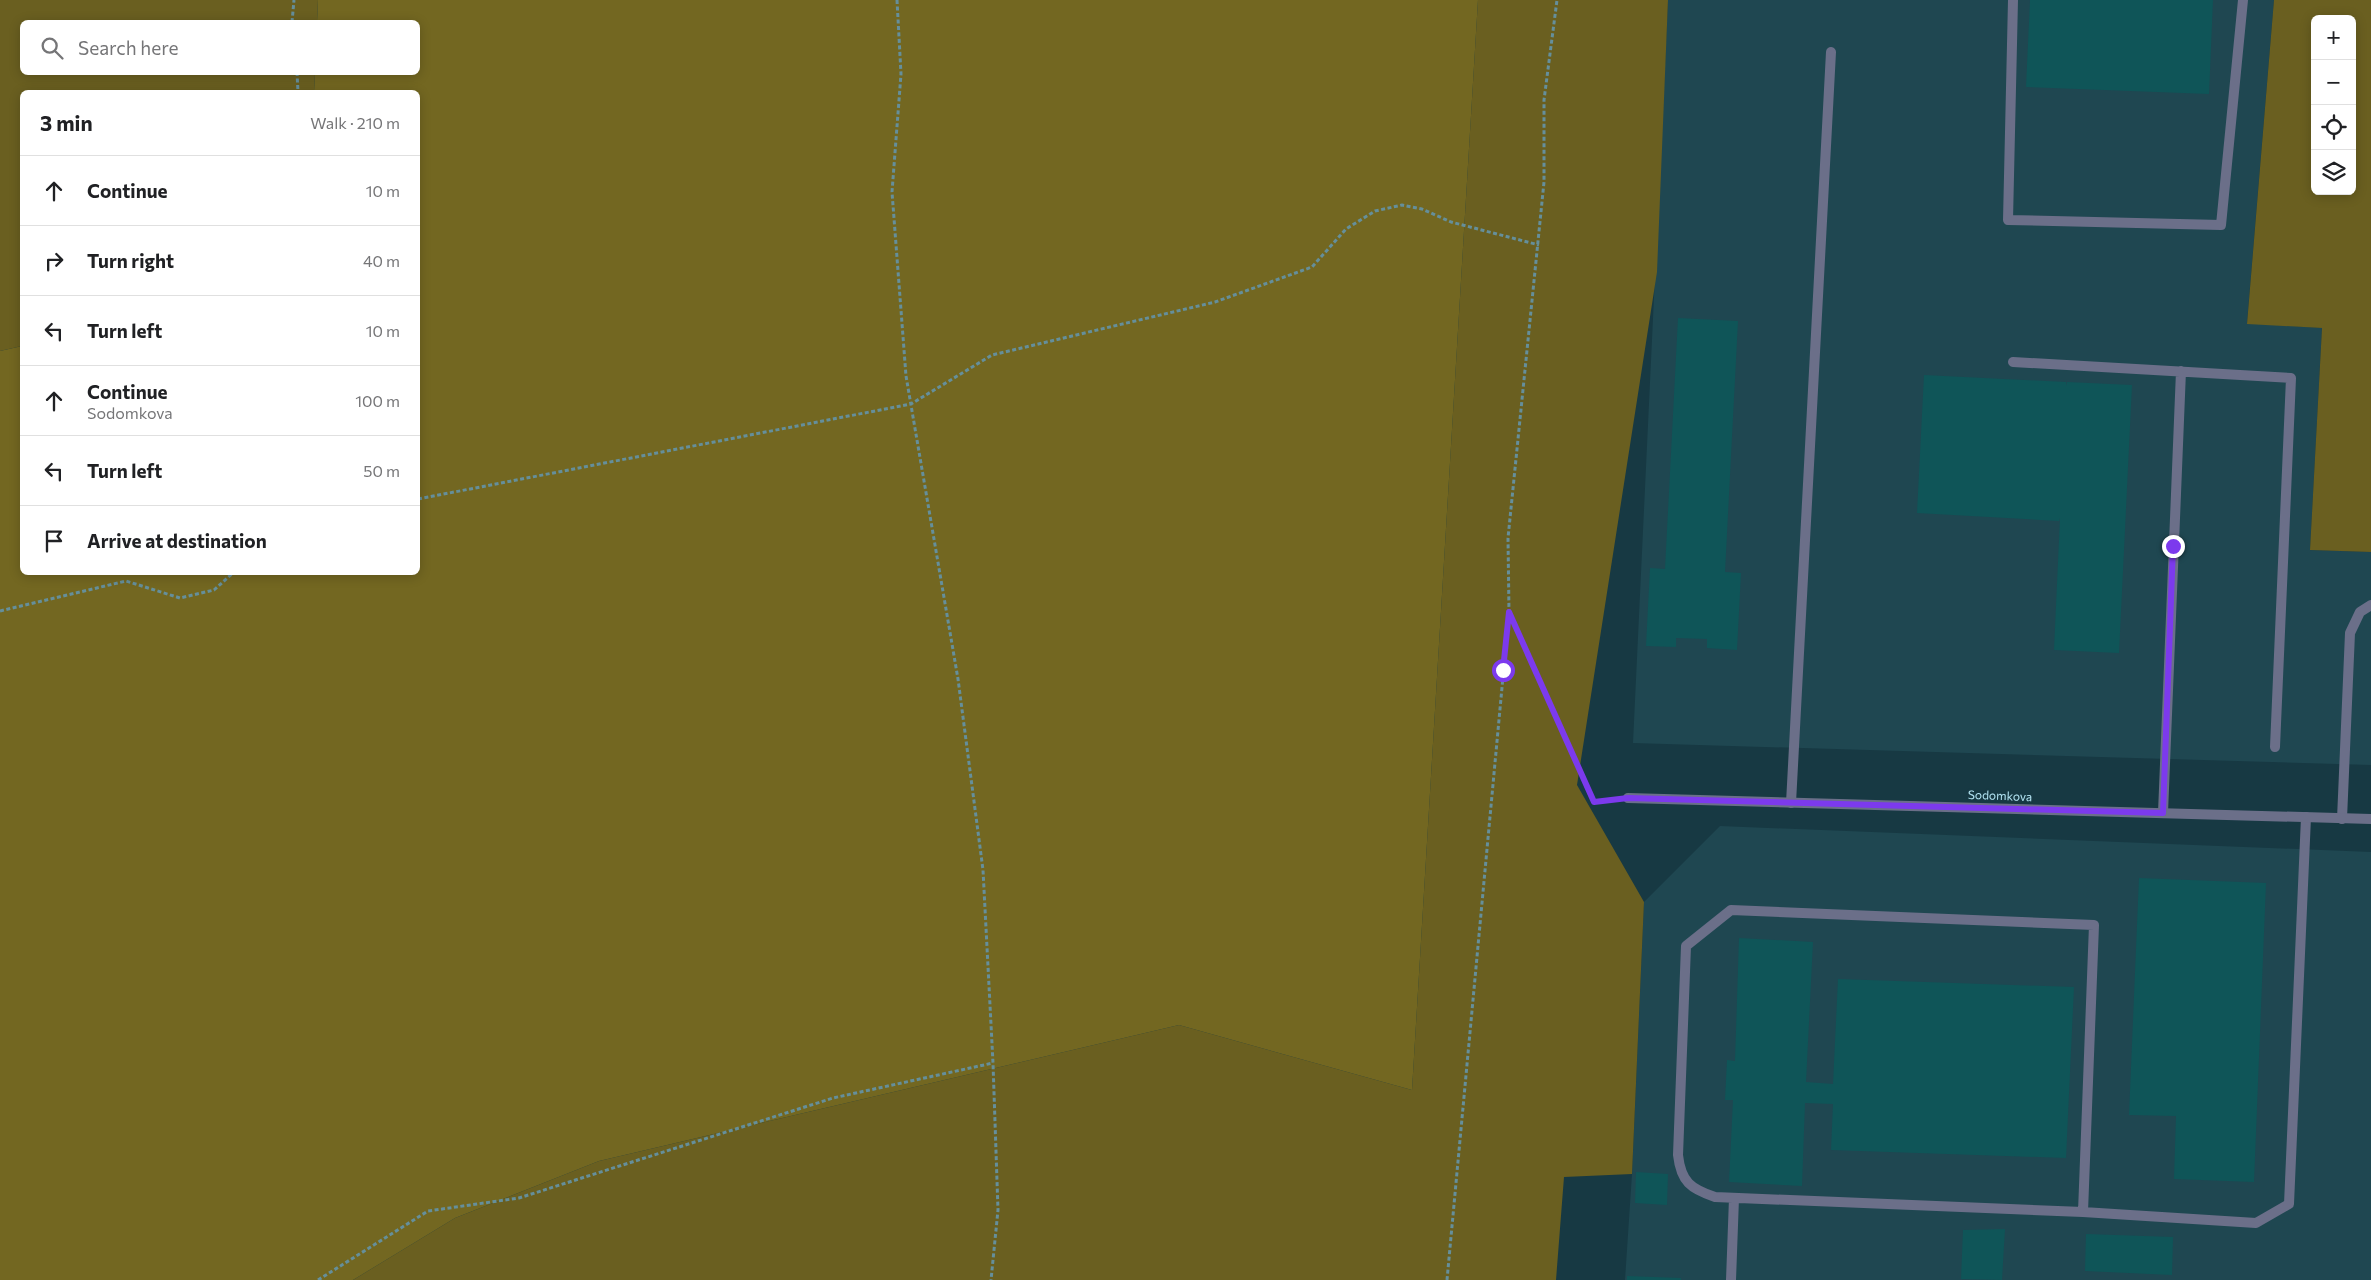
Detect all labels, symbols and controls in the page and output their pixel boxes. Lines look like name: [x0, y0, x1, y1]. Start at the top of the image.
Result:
map controls: [2311, 15, 2356, 195]
button: +: [2311, 15, 2356, 60]
search box: [20, 20, 420, 75]
icon: search: [38, 34, 66, 62]
text: Search here: [78, 36, 178, 59]
button: −: [2311, 60, 2356, 105]
button: locate: [2311, 105, 2356, 150]
text: 3 min: [40, 110, 93, 135]
text: Walk · 210 m: [310, 113, 400, 132]
button: layers: [2311, 150, 2356, 195]
icon: ahead: [40, 177, 68, 205]
text: Continue: [87, 179, 167, 202]
text: 10 m: [366, 181, 400, 200]
icon: right: [40, 247, 68, 275]
text: Turn right: [87, 249, 174, 272]
text: 40 m: [363, 251, 400, 270]
icon: left: [40, 317, 68, 345]
text: Turn left: [87, 319, 162, 342]
text: 10 m: [366, 321, 400, 340]
text: Continue: [87, 380, 167, 403]
icon: ahead: [40, 387, 68, 415]
text: 100 m: [355, 391, 400, 410]
text: Sodomkova: [87, 403, 173, 422]
icon: left: [40, 457, 68, 485]
text: Turn left: [87, 459, 162, 482]
text: 50 m: [363, 461, 400, 480]
icon: arrive: [40, 527, 68, 555]
text: Arrive at destination: [87, 529, 267, 552]
route end: [2162, 535, 2185, 558]
route start: [1492, 659, 1515, 682]
street label: Sodomkova: [1968, 787, 2032, 803]

